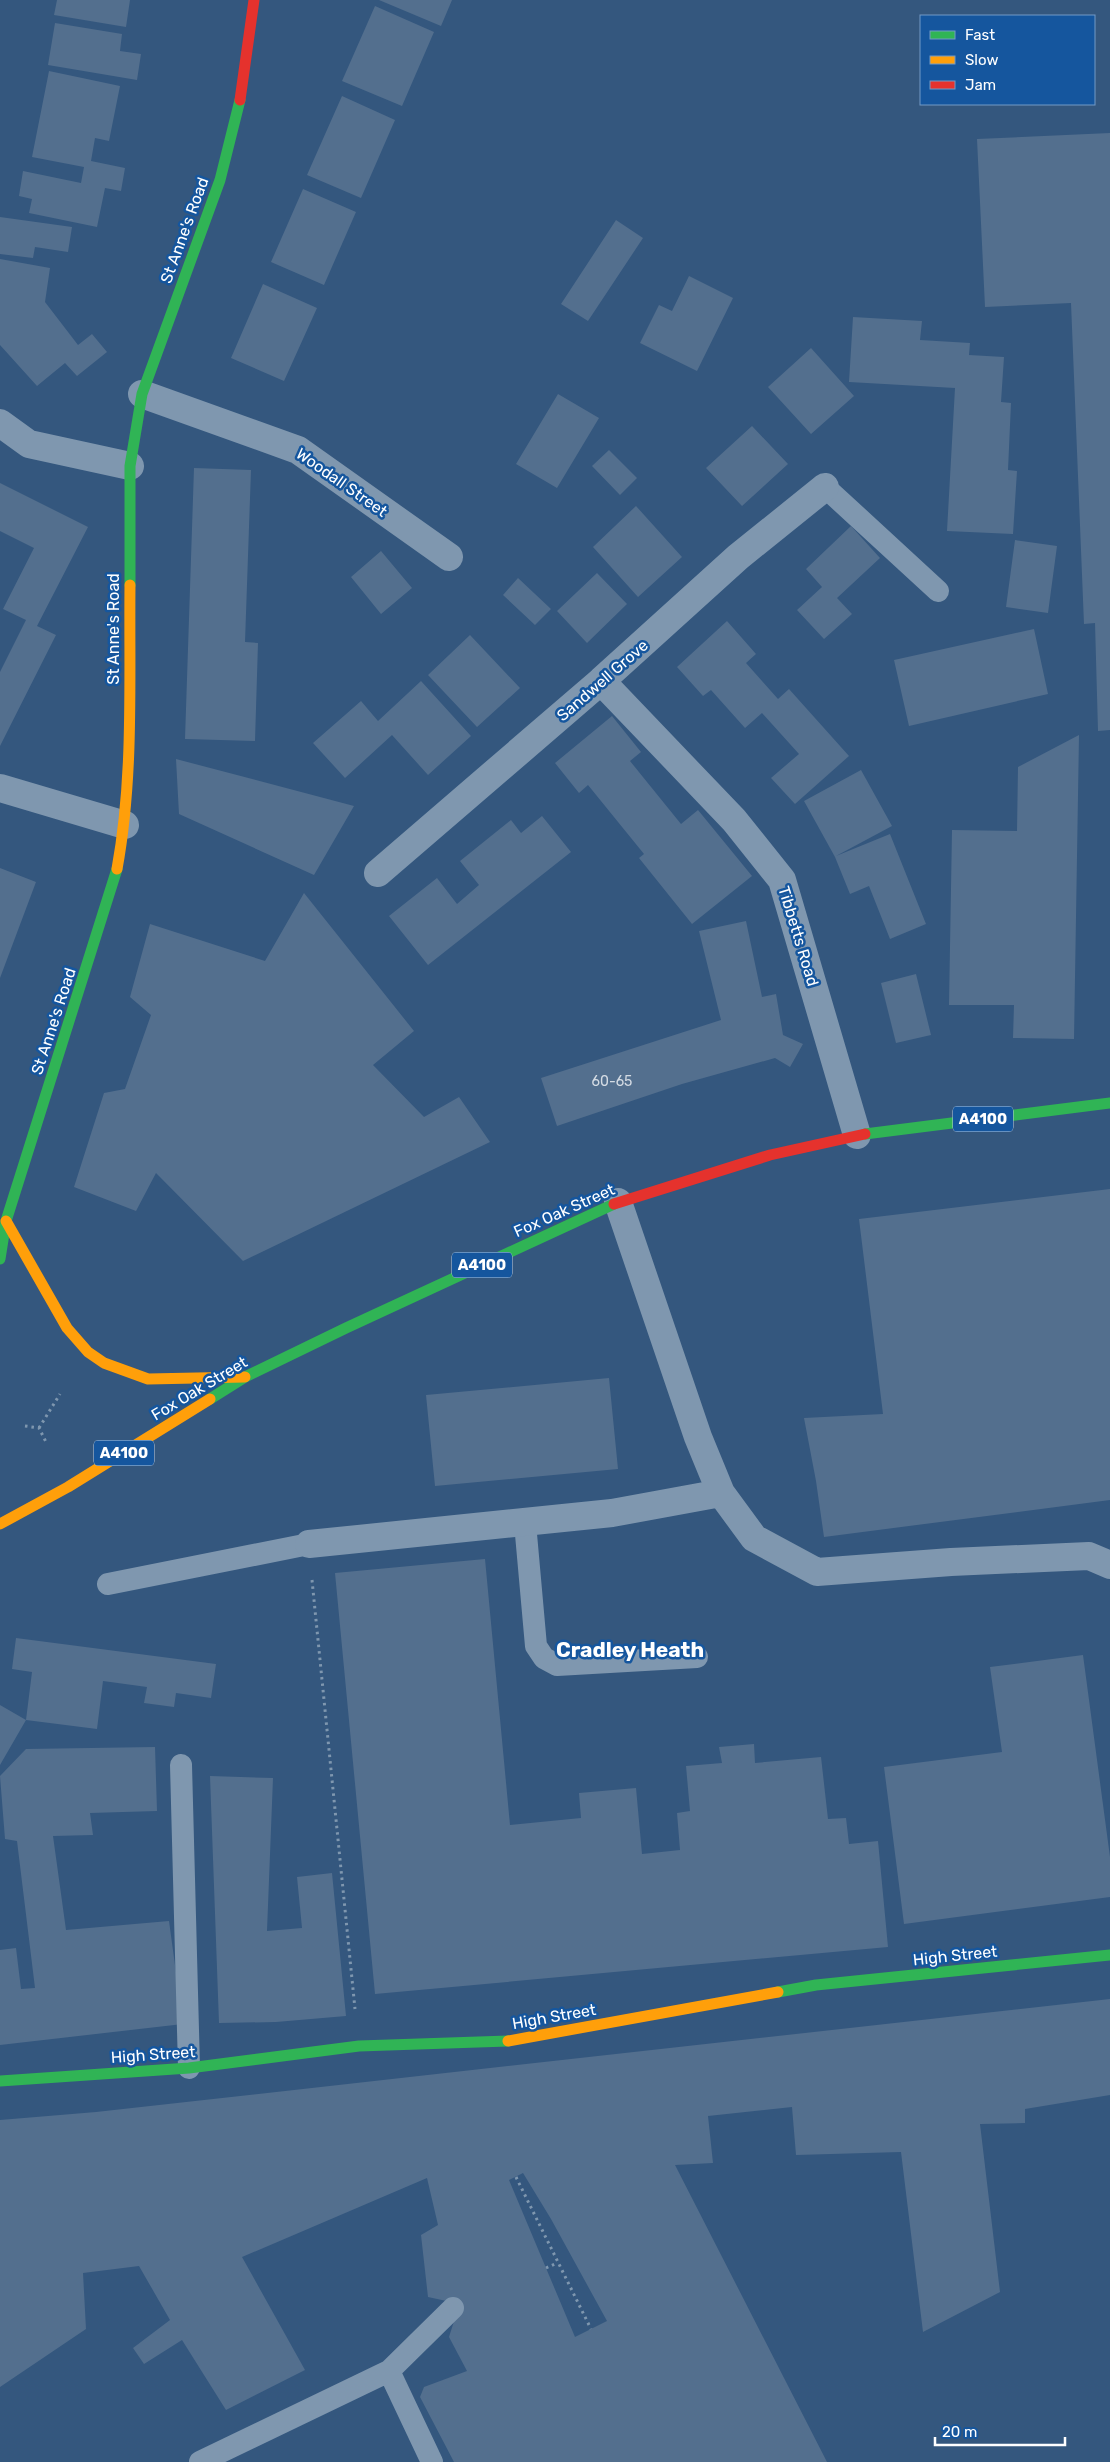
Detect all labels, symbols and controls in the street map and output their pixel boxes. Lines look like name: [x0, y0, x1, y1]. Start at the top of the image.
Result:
legend: [920, 15, 1095, 105]
text: Fast: [965, 26, 995, 44]
text: Slow: [965, 51, 998, 69]
text: Jam: [965, 76, 996, 94]
street label: St Anne's Road: [156, 175, 212, 286]
street label: Woodall Street: [292, 444, 391, 521]
street label: St Anne's Road: [104, 573, 123, 685]
street label: Sandwell Grove: [553, 636, 652, 725]
street label: Tibbetts Road: [774, 884, 823, 988]
street label: St Anne's Road: [27, 965, 80, 1077]
house number: 60-65: [592, 1073, 632, 1090]
road number: A4100: [953, 1106, 1013, 1132]
street label: Fox Oak Street: [511, 1180, 618, 1241]
road number: A4100: [452, 1252, 512, 1278]
street label: Fox Oak Street: [148, 1352, 251, 1425]
road number: A4100: [94, 1440, 154, 1466]
district label: Cradley Heath: [556, 1637, 704, 1662]
street label: High Street: [912, 1942, 998, 1969]
street label: High Street: [511, 2000, 597, 2033]
street label: High Street: [110, 2042, 196, 2067]
scale bar: [935, 2414, 1065, 2446]
text: 20 m: [942, 2423, 977, 2441]

